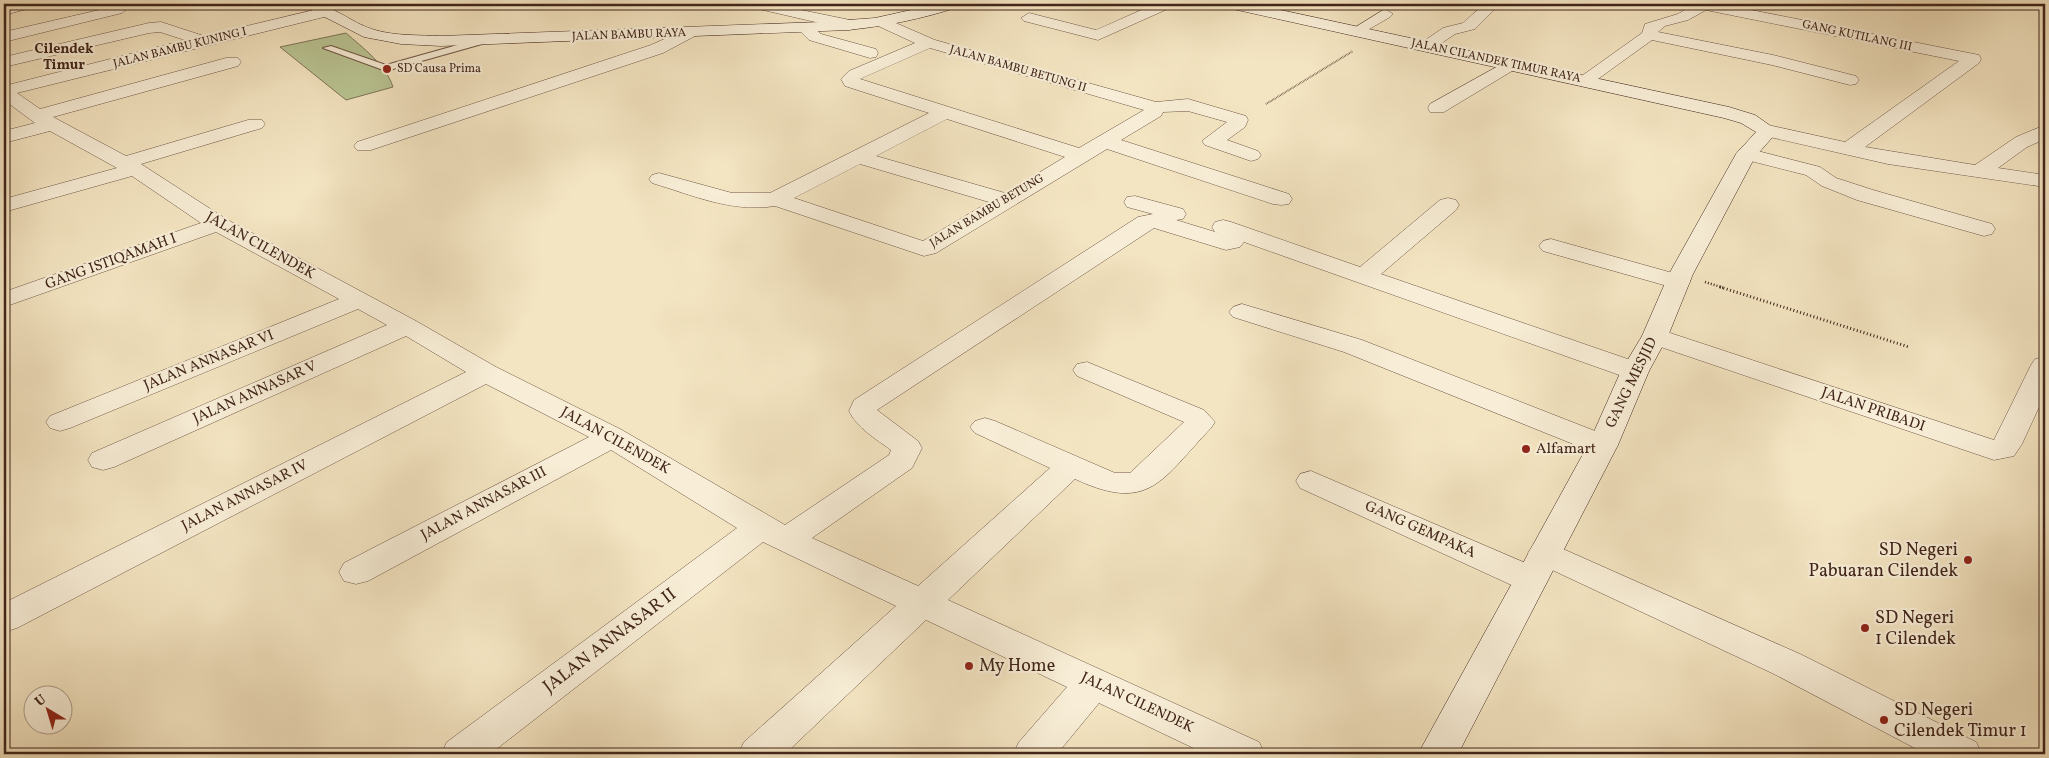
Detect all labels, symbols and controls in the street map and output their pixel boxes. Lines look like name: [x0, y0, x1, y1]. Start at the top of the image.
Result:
street label: GANG KUTILANG III: [1801, 17, 1913, 55]
street label: JALAN BAMBU KUNING I: [112, 24, 248, 72]
street label: JALAN BAMBU RAYA: [572, 25, 687, 45]
street label: JALAN CILANDEK TIMUR RAYA: [1410, 35, 1583, 87]
district label: Cilendek Timur: [34, 40, 94, 75]
street label: JALAN BAMBU BETUNG II: [948, 42, 1088, 96]
place label: SD Causa Prima: [397, 61, 481, 77]
marker: SD Causa Prima: [381, 63, 393, 75]
street label: JALAN BAMBU BETUNG: [927, 170, 1047, 252]
street label: JALAN CILENDEK: [201, 207, 319, 285]
street label: GANG ISTIQAMAH I: [42, 228, 180, 296]
street label: JALAN ANNASAR VI: [141, 327, 277, 395]
street label: GANG MESJID: [1601, 334, 1663, 432]
street label: JALAN ANNASAR V: [190, 358, 320, 428]
street label: JALAN PRIBADI: [1818, 382, 1928, 438]
street label: JALAN CILENDEK: [556, 402, 674, 480]
place label: Alfamart: [1536, 439, 1596, 460]
marker: Alfamart: [1520, 443, 1532, 455]
street label: JALAN ANNASAR IV: [178, 455, 312, 537]
street label: JALAN ANNASAR III: [417, 462, 551, 546]
street label: GANG GEMPAKA: [1361, 496, 1479, 564]
place label: SD Negeri Pabuaran Cilendek: [1808, 538, 1958, 584]
marker: SD Negeri Pabuaran Cilendek: [1962, 554, 1974, 566]
street label: JALAN ANNASAR II: [538, 582, 682, 700]
place label: SD Negeri 1 Cilendek: [1875, 606, 1956, 652]
marker: SD Negeri 1 Cilendek: [1859, 622, 1871, 634]
place label: My Home: [979, 654, 1055, 679]
marker: My Home: [963, 660, 975, 672]
street label: JALAN CILENDEK: [1077, 668, 1197, 738]
north arrow: [22, 686, 72, 736]
text: U: [31, 690, 51, 711]
place label: SD Negeri Cilendek Timur 1: [1894, 698, 2027, 744]
marker: SD Negeri Cilendek Timur 1: [1878, 714, 1890, 726]

